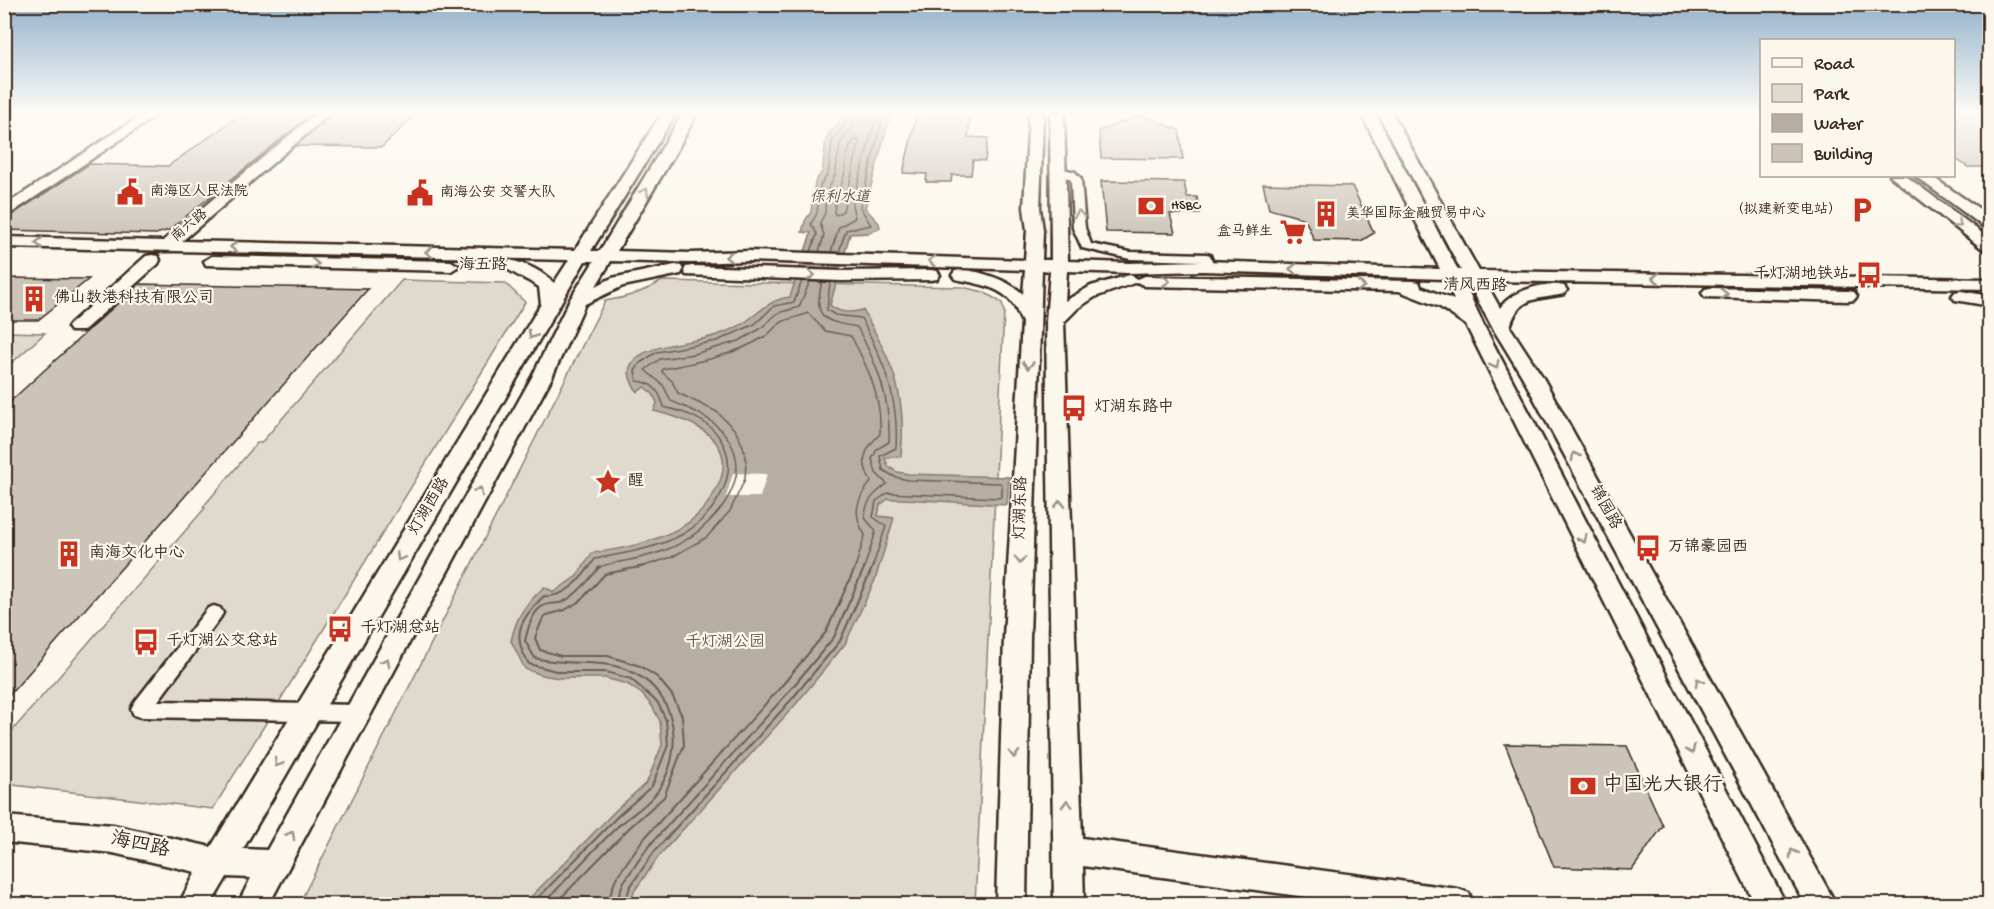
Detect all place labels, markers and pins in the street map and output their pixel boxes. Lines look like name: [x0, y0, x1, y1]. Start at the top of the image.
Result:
public building icon: 南海区人民法院: [115, 177, 145, 207]
public building icon: 南海公安 交警大队: [405, 178, 435, 208]
place label: 南海区人民法院: [150, 183, 248, 201]
place label: 南海公安 交警大队: [440, 184, 555, 202]
bank icon: HSBC: [1136, 191, 1166, 221]
parking icon: （拟建新变电站）: [1847, 195, 1877, 225]
place label: HSBC: [1171, 198, 1202, 215]
building icon: 美华国际金融贸易中心: [1311, 199, 1341, 229]
place label: （拟建新变电站）: [1730, 202, 1842, 219]
place label: 美华国际金融贸易中心: [1346, 205, 1486, 223]
supermarket icon: 盒马鲜生: [1278, 217, 1308, 247]
place label: 盒马鲜生: [1217, 223, 1273, 241]
bus stop icon: 千灯湖地铁站: [1854, 260, 1884, 290]
place label: 千灯湖地铁站: [1753, 265, 1849, 285]
building icon: 佛山数港科技有限公司: [19, 284, 49, 314]
place label: 佛山数港科技有限公司: [54, 288, 214, 309]
bus stop icon: 灯湖东路中: [1059, 393, 1089, 423]
place label: 灯湖东路中: [1094, 397, 1174, 418]
place icon: 醒: [593, 467, 623, 497]
place label: 醒: [628, 472, 644, 492]
bus stop icon: 万锦豪园西: [1633, 533, 1663, 563]
place label: 万锦豪园西: [1668, 537, 1748, 558]
building icon: 南海文化中心: [54, 539, 84, 569]
place label: 南海文化中心: [89, 543, 185, 564]
bus stop icon: 千灯湖总站: [325, 614, 355, 644]
place label: 千灯湖总站: [360, 618, 440, 639]
bus stop icon: 千灯湖公交总站: [131, 627, 161, 657]
place label: 千灯湖公交总站: [166, 631, 278, 652]
bank icon: 中国光大银行: [1568, 771, 1598, 801]
place label: 中国光大银行: [1603, 773, 1723, 798]

